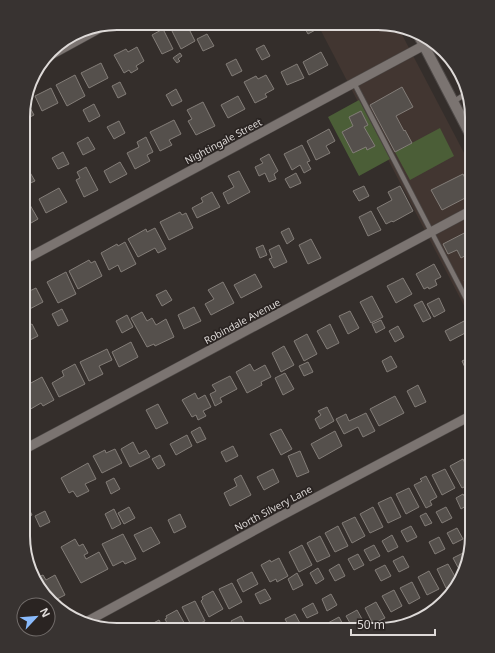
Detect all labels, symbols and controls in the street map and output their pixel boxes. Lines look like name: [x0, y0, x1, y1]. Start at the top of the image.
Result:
street label: Nightingale Street: [182, 115, 264, 167]
street label: Robindale Avenue: [201, 295, 283, 347]
street label: North Silvery Lane: [232, 481, 315, 534]
north arrow: [16, 597, 56, 637]
text: N: [37, 605, 54, 620]
scale bar: [351, 611, 435, 637]
text: 50 m: [357, 616, 385, 633]

